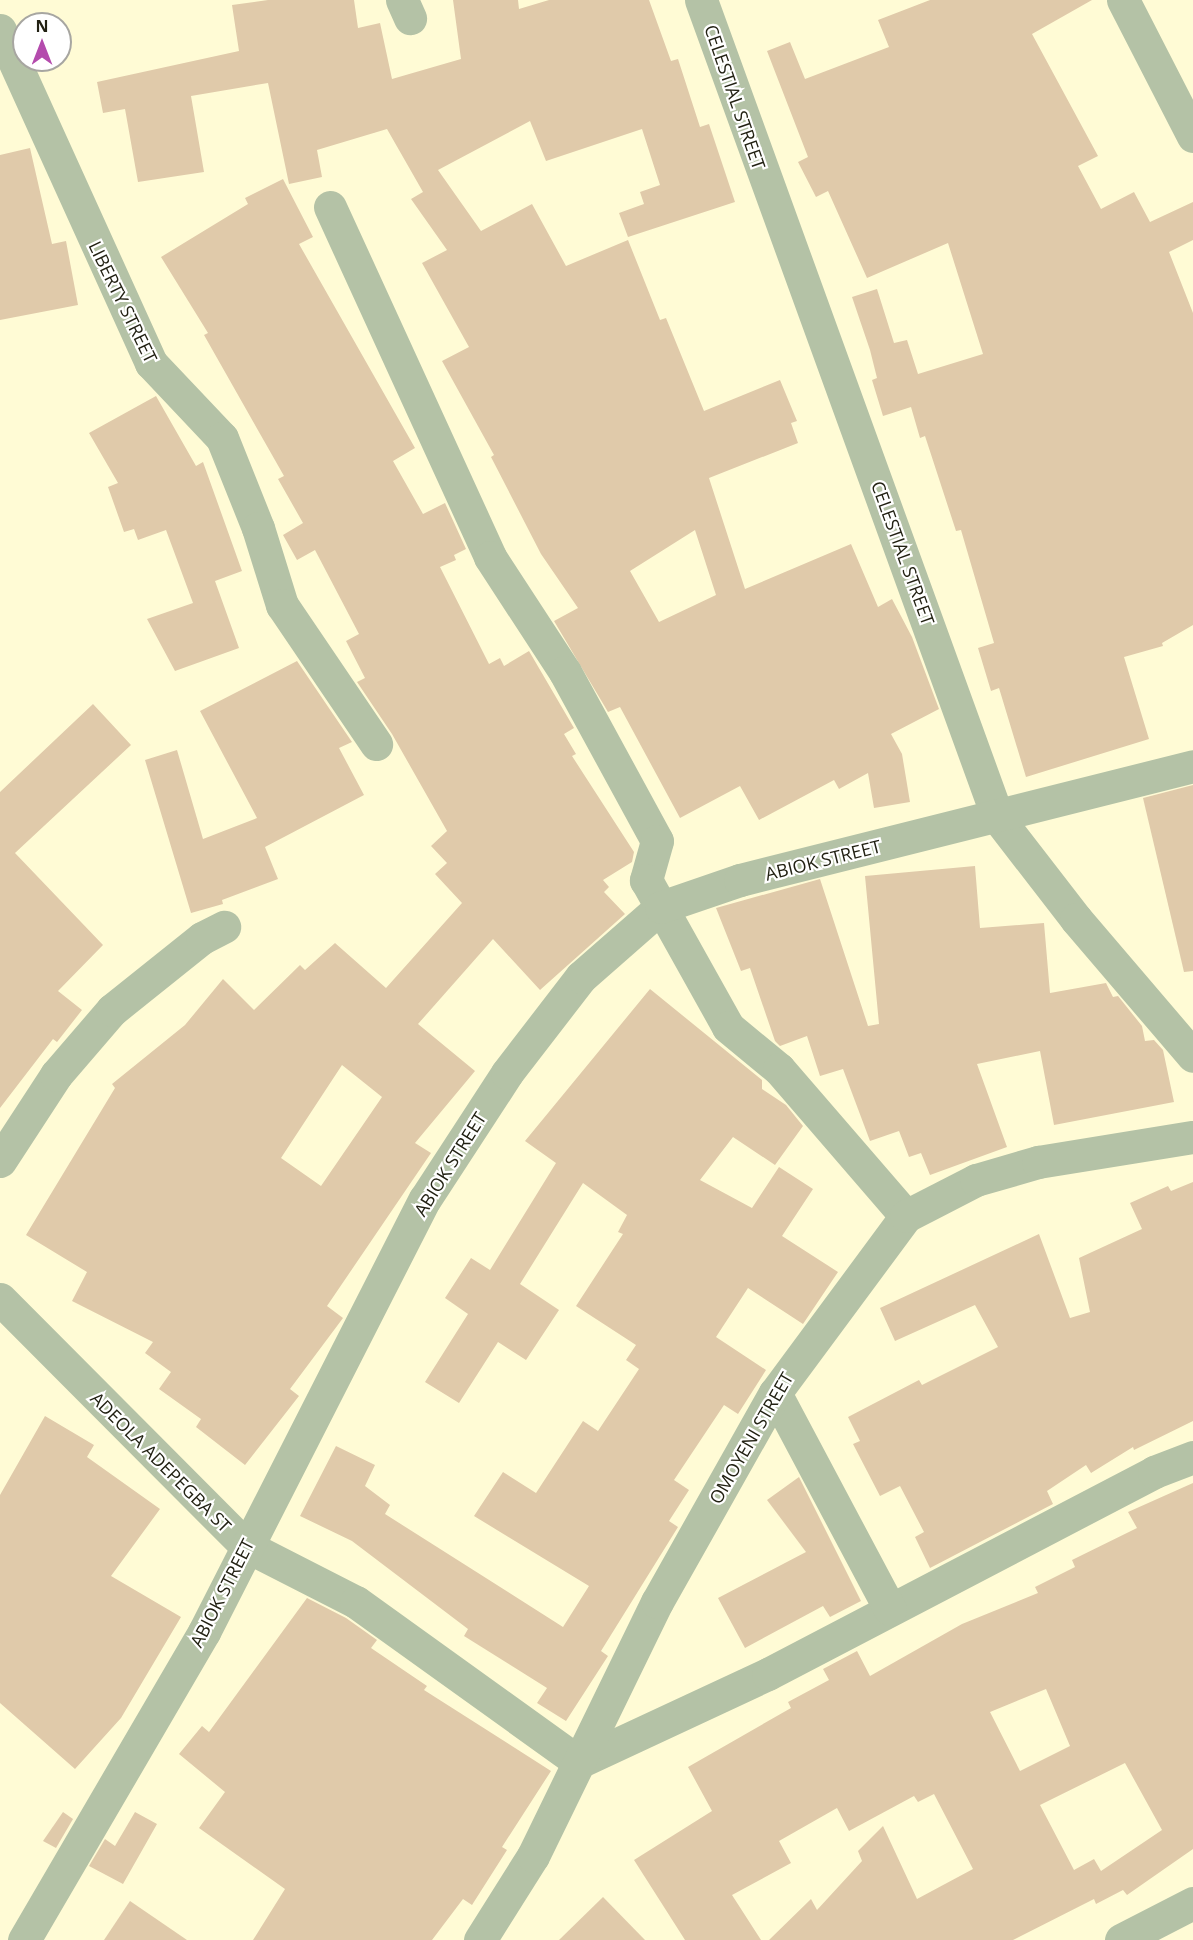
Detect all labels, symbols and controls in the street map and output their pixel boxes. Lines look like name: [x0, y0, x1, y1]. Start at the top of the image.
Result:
north arrow: [12, 12, 72, 72]
text: N: [35, 15, 49, 37]
street label: CELESTIAL STREET: [700, 22, 770, 172]
street label: LIBERTY STREET: [84, 238, 162, 366]
street label: CELESTIAL STREET: [867, 478, 939, 628]
street label: ABIOK STREET: [763, 835, 883, 885]
street label: ABIOK STREET: [409, 1108, 491, 1220]
street label: OMOYENI STREET: [705, 1368, 797, 1508]
street label: ADEOLA ADEPEGBA ST: [86, 1387, 236, 1537]
street label: ABIOK STREET: [185, 1535, 259, 1651]

